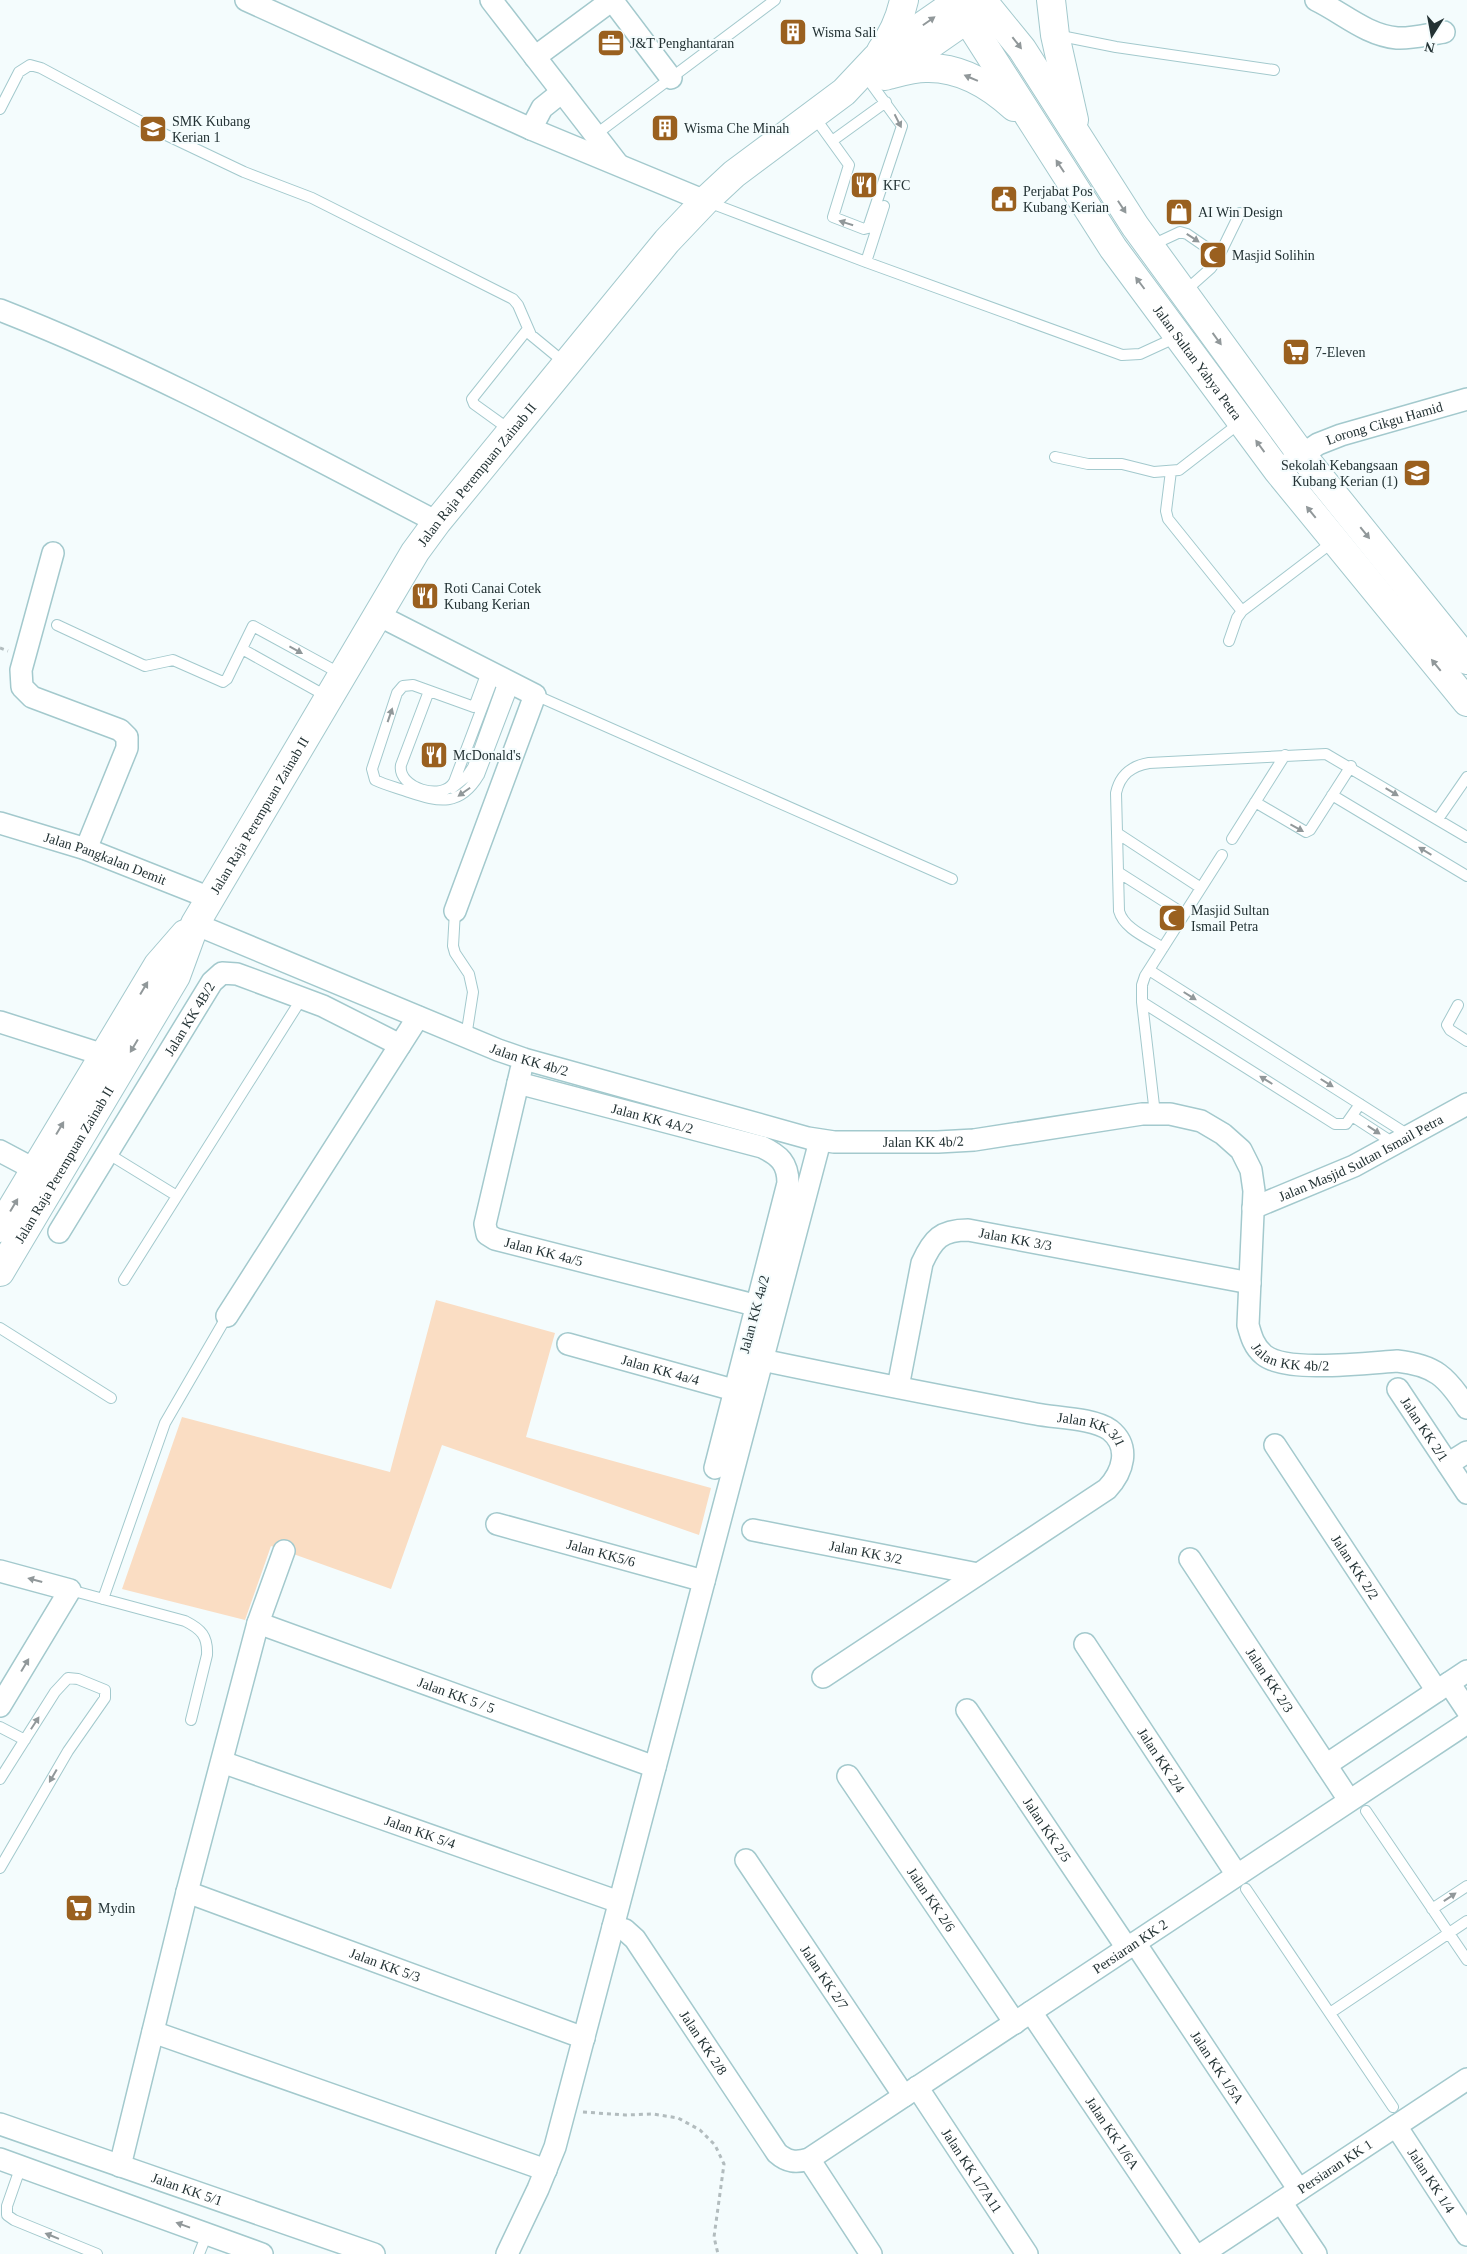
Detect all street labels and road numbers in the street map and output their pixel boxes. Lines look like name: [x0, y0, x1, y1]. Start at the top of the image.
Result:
street label: Jalan Sultan Yahya Petra: [1150, 303, 1245, 423]
street label: Lorong Cikgu Hamid: [1324, 399, 1444, 448]
street label: Jalan Raja Perempuan Zainab II: [415, 400, 540, 549]
street label: Jalan Raja Perempuan Zainab II: [208, 734, 312, 897]
street label: Jalan Pangkalan Demit: [42, 830, 168, 888]
street label: Jalan KK 4B/2: [162, 980, 218, 1058]
street label: Jalan KK 4b/2: [488, 1041, 570, 1079]
street label: Jalan Raja Perempuan Zainab II: [12, 1083, 117, 1246]
street label: Jalan KK 4A/2: [610, 1101, 695, 1137]
street label: Jalan Masjid Sultan Ismail Petra: [1276, 1111, 1446, 1205]
street label: Jalan KK 4b/2: [883, 1134, 964, 1150]
street label: Jalan KK 3/3: [978, 1225, 1053, 1254]
street label: Jalan KK 4a/5: [503, 1235, 584, 1269]
street label: Jalan KK 4a/2: [737, 1274, 772, 1355]
street label: Jalan KK 4b/2: [1248, 1341, 1329, 1374]
street label: Jalan KK 4a/4: [620, 1352, 701, 1388]
street label: Jalan KK 2/1: [1397, 1394, 1451, 1464]
street label: Jalan KK 3/1: [1056, 1410, 1128, 1449]
street label: Jalan KK 2/2: [1328, 1532, 1381, 1602]
street label: Jalan KK5/6: [565, 1537, 637, 1570]
street label: Jalan KK 3/2: [828, 1538, 903, 1567]
street label: Jalan KK 2/3: [1243, 1645, 1296, 1715]
street label: Jalan KK 5 / 5: [416, 1675, 497, 1716]
street label: Jalan KK 2/4: [1134, 1725, 1188, 1795]
street label: Jalan KK 2/5: [1020, 1795, 1074, 1865]
street label: Jalan KK 5/4: [383, 1813, 457, 1852]
street label: Jalan KK 2/6: [904, 1865, 958, 1935]
street label: Persiaran KK 2: [1090, 1917, 1170, 1977]
street label: Jalan KK 2/7: [797, 1943, 851, 2012]
street label: Jalan KK 5/3: [348, 1946, 422, 1985]
street label: Jalan KK 2/8: [677, 2008, 730, 2078]
street label: Jalan KK 1/5A: [1188, 2028, 1247, 2107]
street label: Jalan KK 1/6A: [1082, 2094, 1142, 2173]
street label: Jalan KK 1/7A11: [939, 2126, 1005, 2216]
street label: Persiaran KK 1: [1295, 2137, 1375, 2197]
street label: Jalan KK 1/4: [1405, 2146, 1458, 2216]
street label: Jalan KK 5/1: [149, 2170, 224, 2209]

